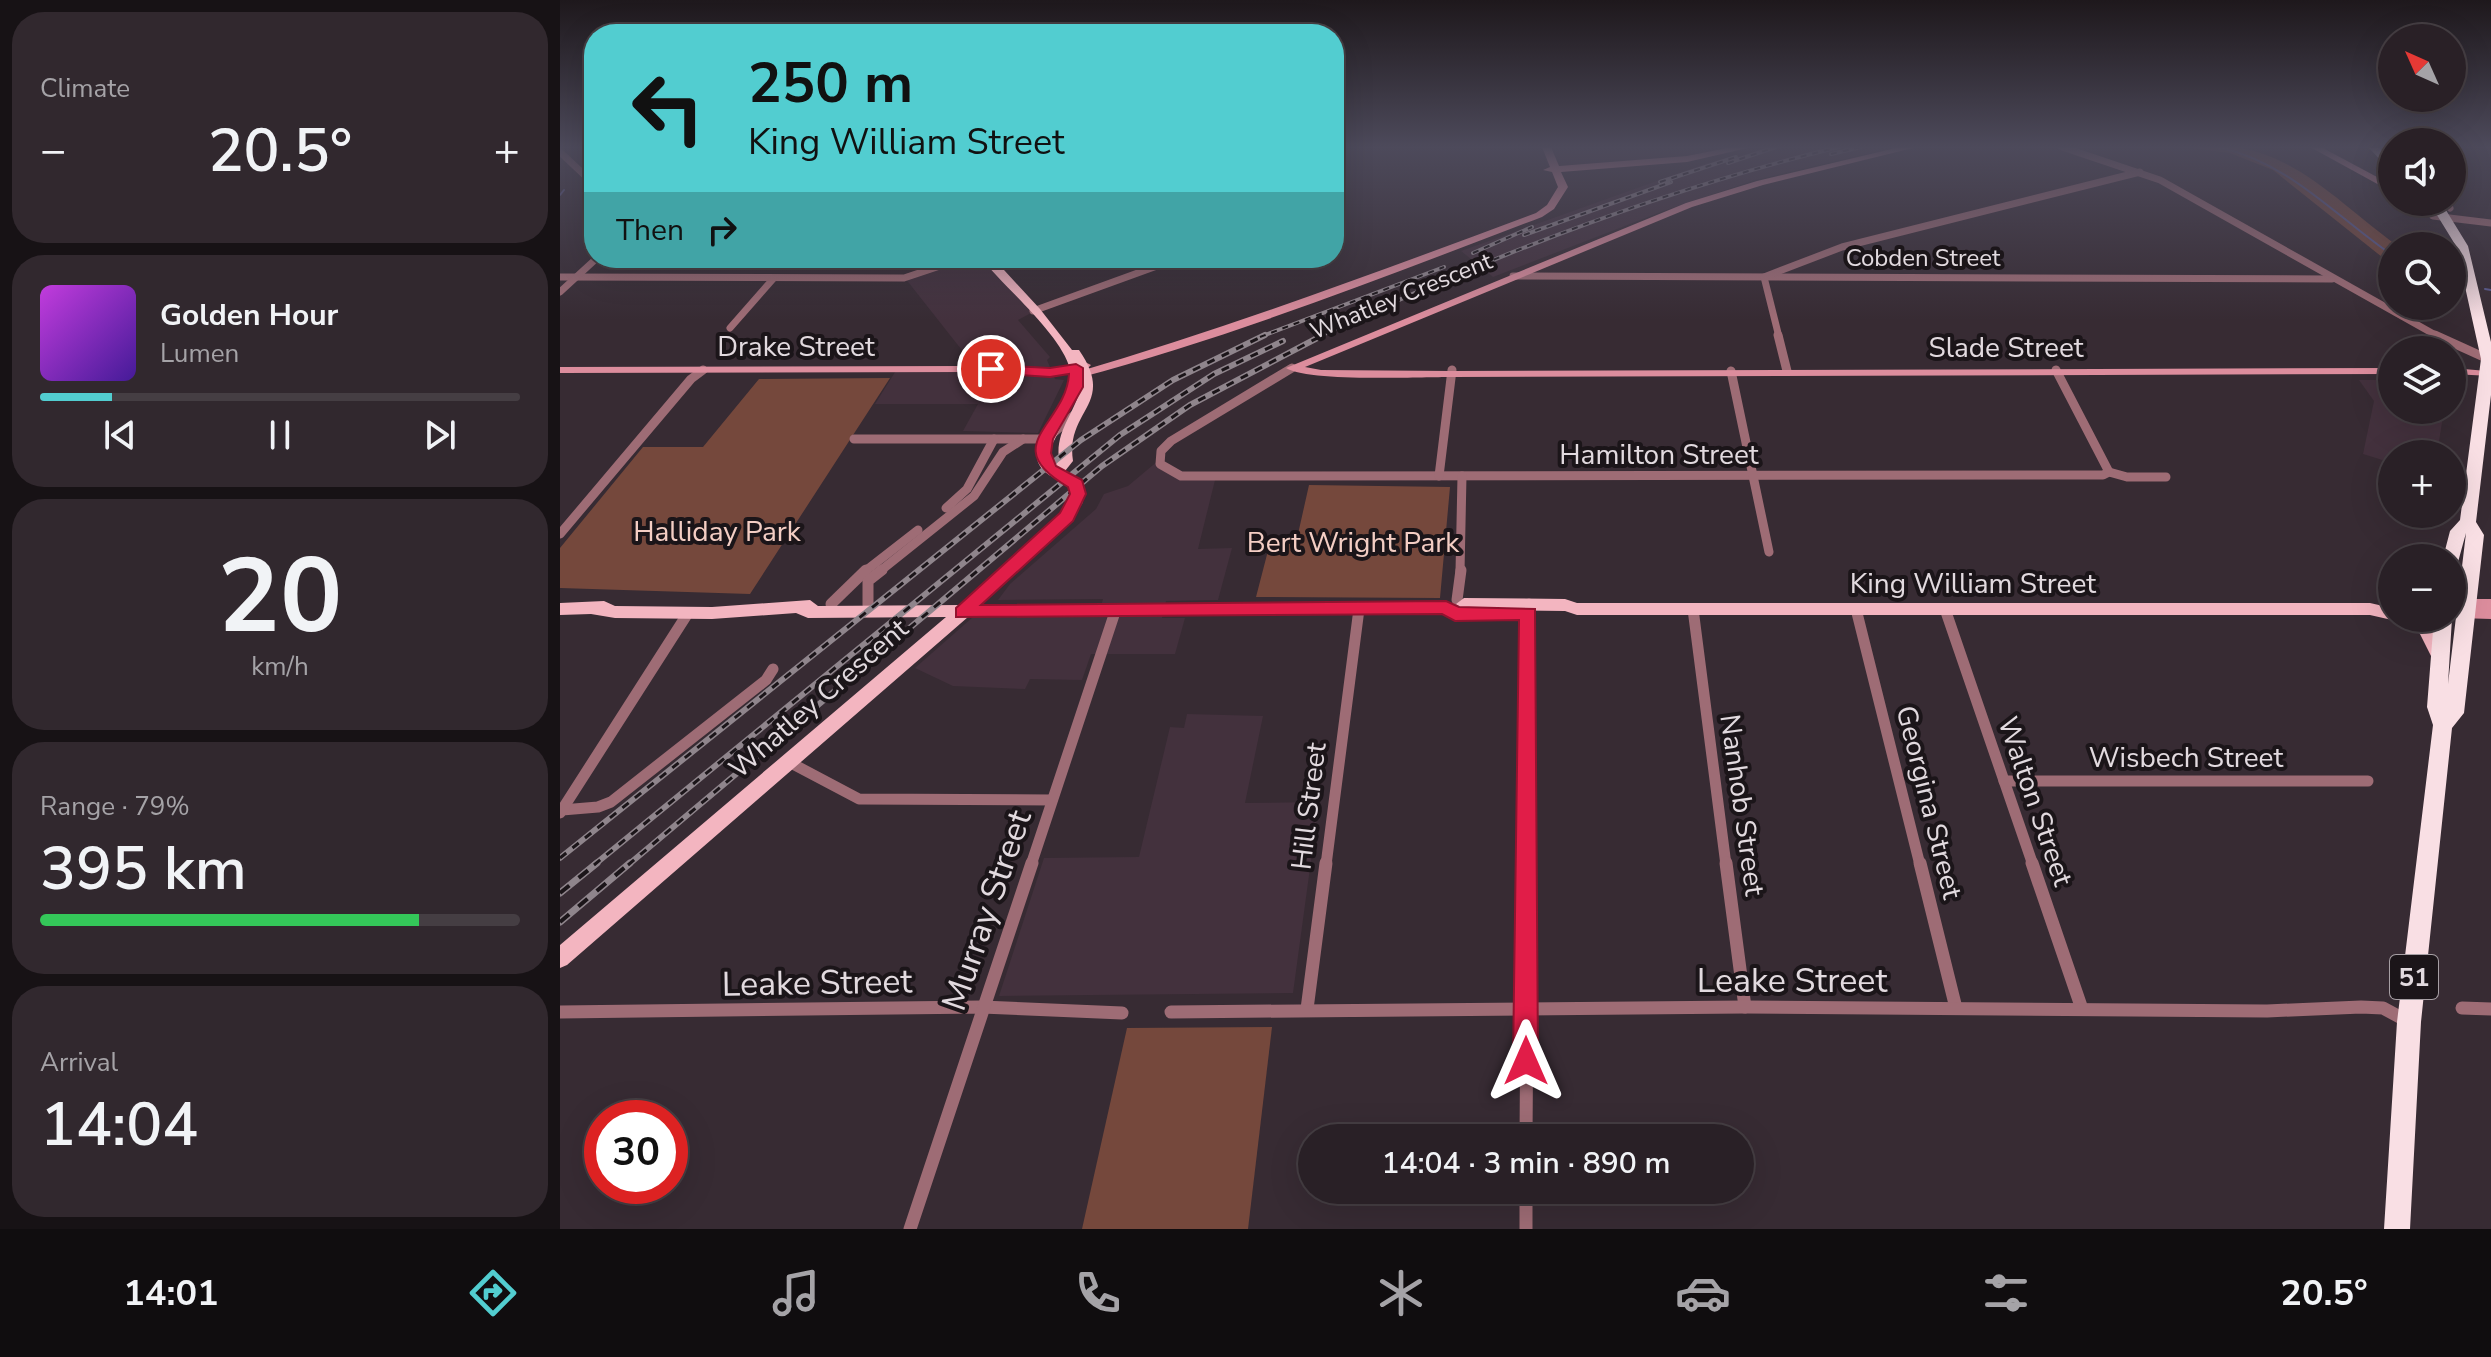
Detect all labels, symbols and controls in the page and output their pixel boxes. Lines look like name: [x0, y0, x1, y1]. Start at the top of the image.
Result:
north arrow: [2378, 24, 2466, 112]
map controls: [2378, 24, 2466, 632]
text: 250 m: [748, 45, 913, 122]
icon: left: [616, 56, 720, 160]
text: Climate: [40, 71, 130, 106]
text: 20.5°: [208, 110, 352, 192]
text: King William Street: [748, 118, 1065, 167]
text: −: [40, 121, 66, 181]
text: +: [494, 121, 520, 181]
button: sound: [2378, 128, 2466, 216]
icon: right: [700, 208, 744, 252]
text: Then: [616, 210, 684, 251]
button: search: [2378, 232, 2466, 320]
street label: Cobden Street: [1846, 242, 2001, 274]
street label: Whatley Crescent: [1305, 245, 1497, 347]
text: Golden Hour: [160, 295, 338, 336]
street label: Drake Street: [717, 328, 875, 366]
street label: Slade Street: [1928, 329, 2084, 367]
pin: [957, 335, 1025, 403]
text: Lumen: [160, 336, 239, 371]
button: layers: [2378, 336, 2466, 424]
icon: arrive: [969, 347, 1013, 391]
icon: previous: [98, 413, 142, 457]
icon: pause: [258, 413, 302, 457]
icon: next: [418, 413, 462, 457]
street label: Hamilton Street: [1559, 436, 1759, 474]
button: +: [2378, 440, 2466, 528]
park label: Halliday Park: [633, 513, 802, 551]
park label: Bert Wright Park: [1247, 524, 1460, 562]
text: 20: [218, 526, 342, 668]
button: −: [2378, 544, 2466, 632]
street label: King William Street: [1850, 565, 2096, 603]
street label: Whatley Crescent: [721, 610, 917, 787]
text: km/h: [251, 649, 309, 684]
street label: Georgina Street: [1887, 702, 1971, 903]
street label: Nanhob Street: [1710, 712, 1774, 899]
street label: Walton Street: [1988, 712, 2082, 891]
street label: Wisbech Street: [2089, 739, 2283, 777]
street label: Hill Street: [1282, 740, 1336, 872]
text: Range · 79%: [40, 789, 190, 824]
street label: Murray Street: [931, 803, 1043, 1017]
text: 395 km: [40, 828, 247, 910]
road number: 51: [2390, 955, 2438, 999]
street label: Leake Street: [721, 958, 914, 1008]
street label: Leake Street: [1697, 958, 1888, 1004]
position arrow: [1484, 1019, 1568, 1103]
text: Arrival: [40, 1045, 118, 1080]
text: 14:04: [40, 1084, 198, 1166]
speed limit sign: 30: [584, 1100, 688, 1204]
text: 14:04 · 3 min · 890 m: [1381, 1143, 1671, 1184]
icon: directions: [465, 1265, 521, 1321]
icon: music: [768, 1265, 824, 1321]
icon: phone: [1070, 1265, 1126, 1321]
icon: climate: [1373, 1265, 1429, 1321]
icon: car: [1675, 1265, 1731, 1321]
icon: filters: [1978, 1265, 2034, 1321]
text: 14:01: [123, 1269, 219, 1318]
text: 20.5°: [2280, 1269, 2368, 1318]

